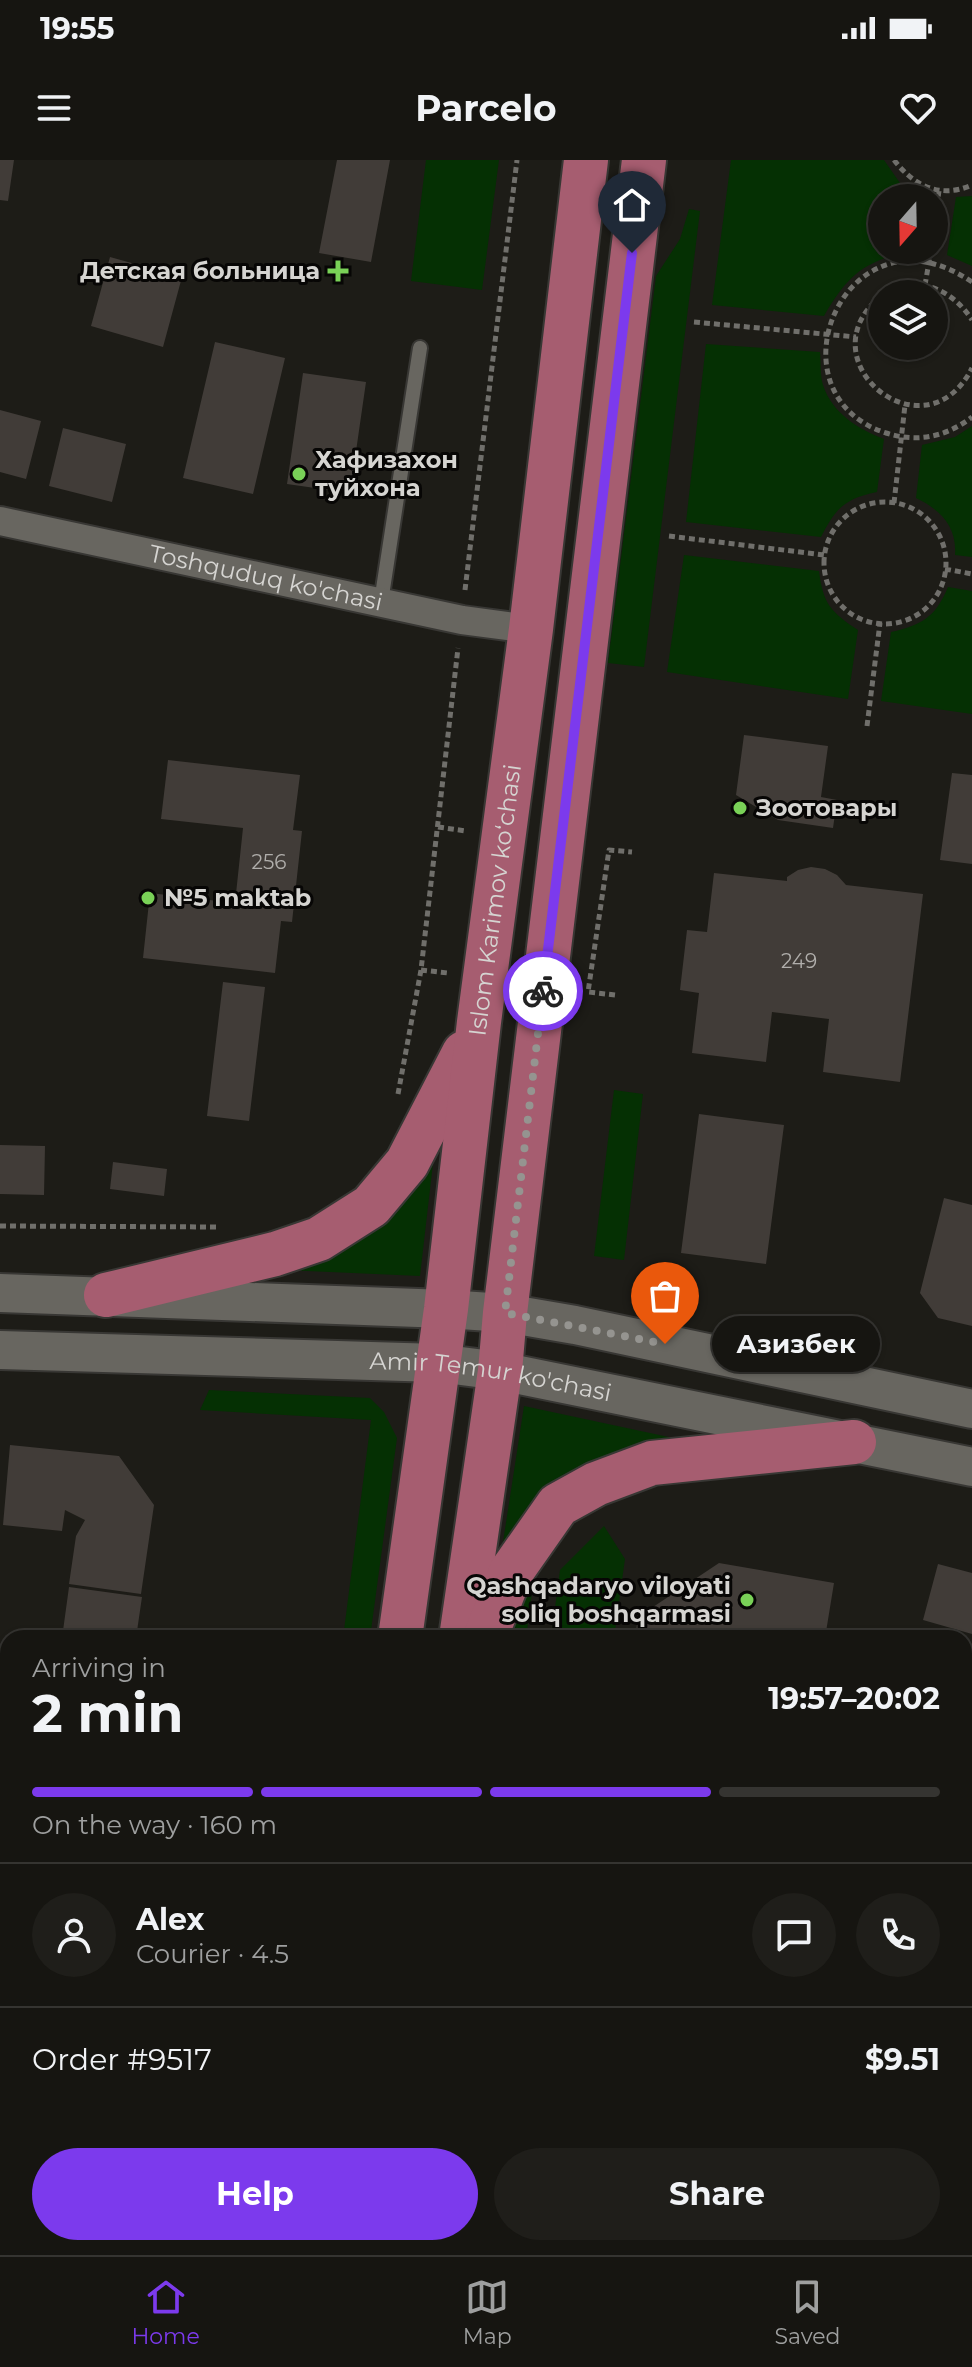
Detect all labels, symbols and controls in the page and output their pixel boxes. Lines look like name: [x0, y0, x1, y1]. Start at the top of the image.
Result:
text: 19:55: [40, 10, 114, 47]
icon: menu: [32, 86, 76, 130]
text: Parcelo: [415, 86, 557, 130]
icon: heart: [896, 86, 940, 130]
pin: [598, 171, 666, 253]
icon: home: [610, 183, 654, 227]
north arrow: [868, 184, 948, 264]
map controls: [868, 184, 948, 360]
place label: Детская больница: [80, 256, 320, 285]
marker: Детская больница: [327, 260, 349, 282]
button: layers: [868, 280, 948, 360]
place label: Хафизахон туйхона: [315, 445, 458, 502]
marker: Хафизахон туйхона: [290, 465, 308, 483]
street label: Toshquduq ko'chasi: [147, 538, 385, 617]
street label: Islom Karimov ko‘chasi: [462, 762, 527, 1038]
place label: Зоотовары: [755, 793, 897, 822]
marker: Зоотовары: [731, 799, 749, 817]
house number: 256: [252, 850, 286, 874]
place label: №5 maktab: [164, 883, 311, 912]
marker: №5 maktab: [139, 889, 157, 907]
house number: 249: [781, 949, 817, 973]
courier: [503, 951, 583, 1031]
icon: bike: [521, 969, 565, 1013]
pin: [631, 1262, 699, 1344]
icon: bag: [643, 1274, 687, 1318]
callout: Азизбек: [713, 1316, 881, 1372]
text: Азизбек: [736, 1328, 856, 1360]
street label: Amir Temur ko'chasi: [369, 1346, 614, 1407]
place label: Qashqadaryo viloyati soliq boshqarmasi: [466, 1571, 731, 1628]
marker: Qashqadaryo viloyati soliq boshqarmasi: [738, 1591, 756, 1609]
text: Arriving in: [32, 1652, 166, 1684]
text: 19:57–20:02: [768, 1680, 940, 1717]
text: 2 min: [32, 1682, 184, 1745]
text: On the way · 160 m: [32, 1809, 277, 1841]
button: person: [32, 1893, 116, 1977]
button: chat: [752, 1893, 836, 1977]
button: phone: [856, 1893, 940, 1977]
text: Alex: [136, 1901, 204, 1938]
text: Courier · 4.5: [136, 1938, 289, 1970]
text: Order #9517: [32, 2041, 212, 2078]
text: $9.51: [865, 2041, 940, 2078]
button: Help: [32, 2148, 478, 2240]
button: Share: [494, 2148, 940, 2240]
tab: Home: [131, 2275, 200, 2350]
tab: Map: [463, 2275, 512, 2350]
tab: Saved: [774, 2275, 841, 2350]

